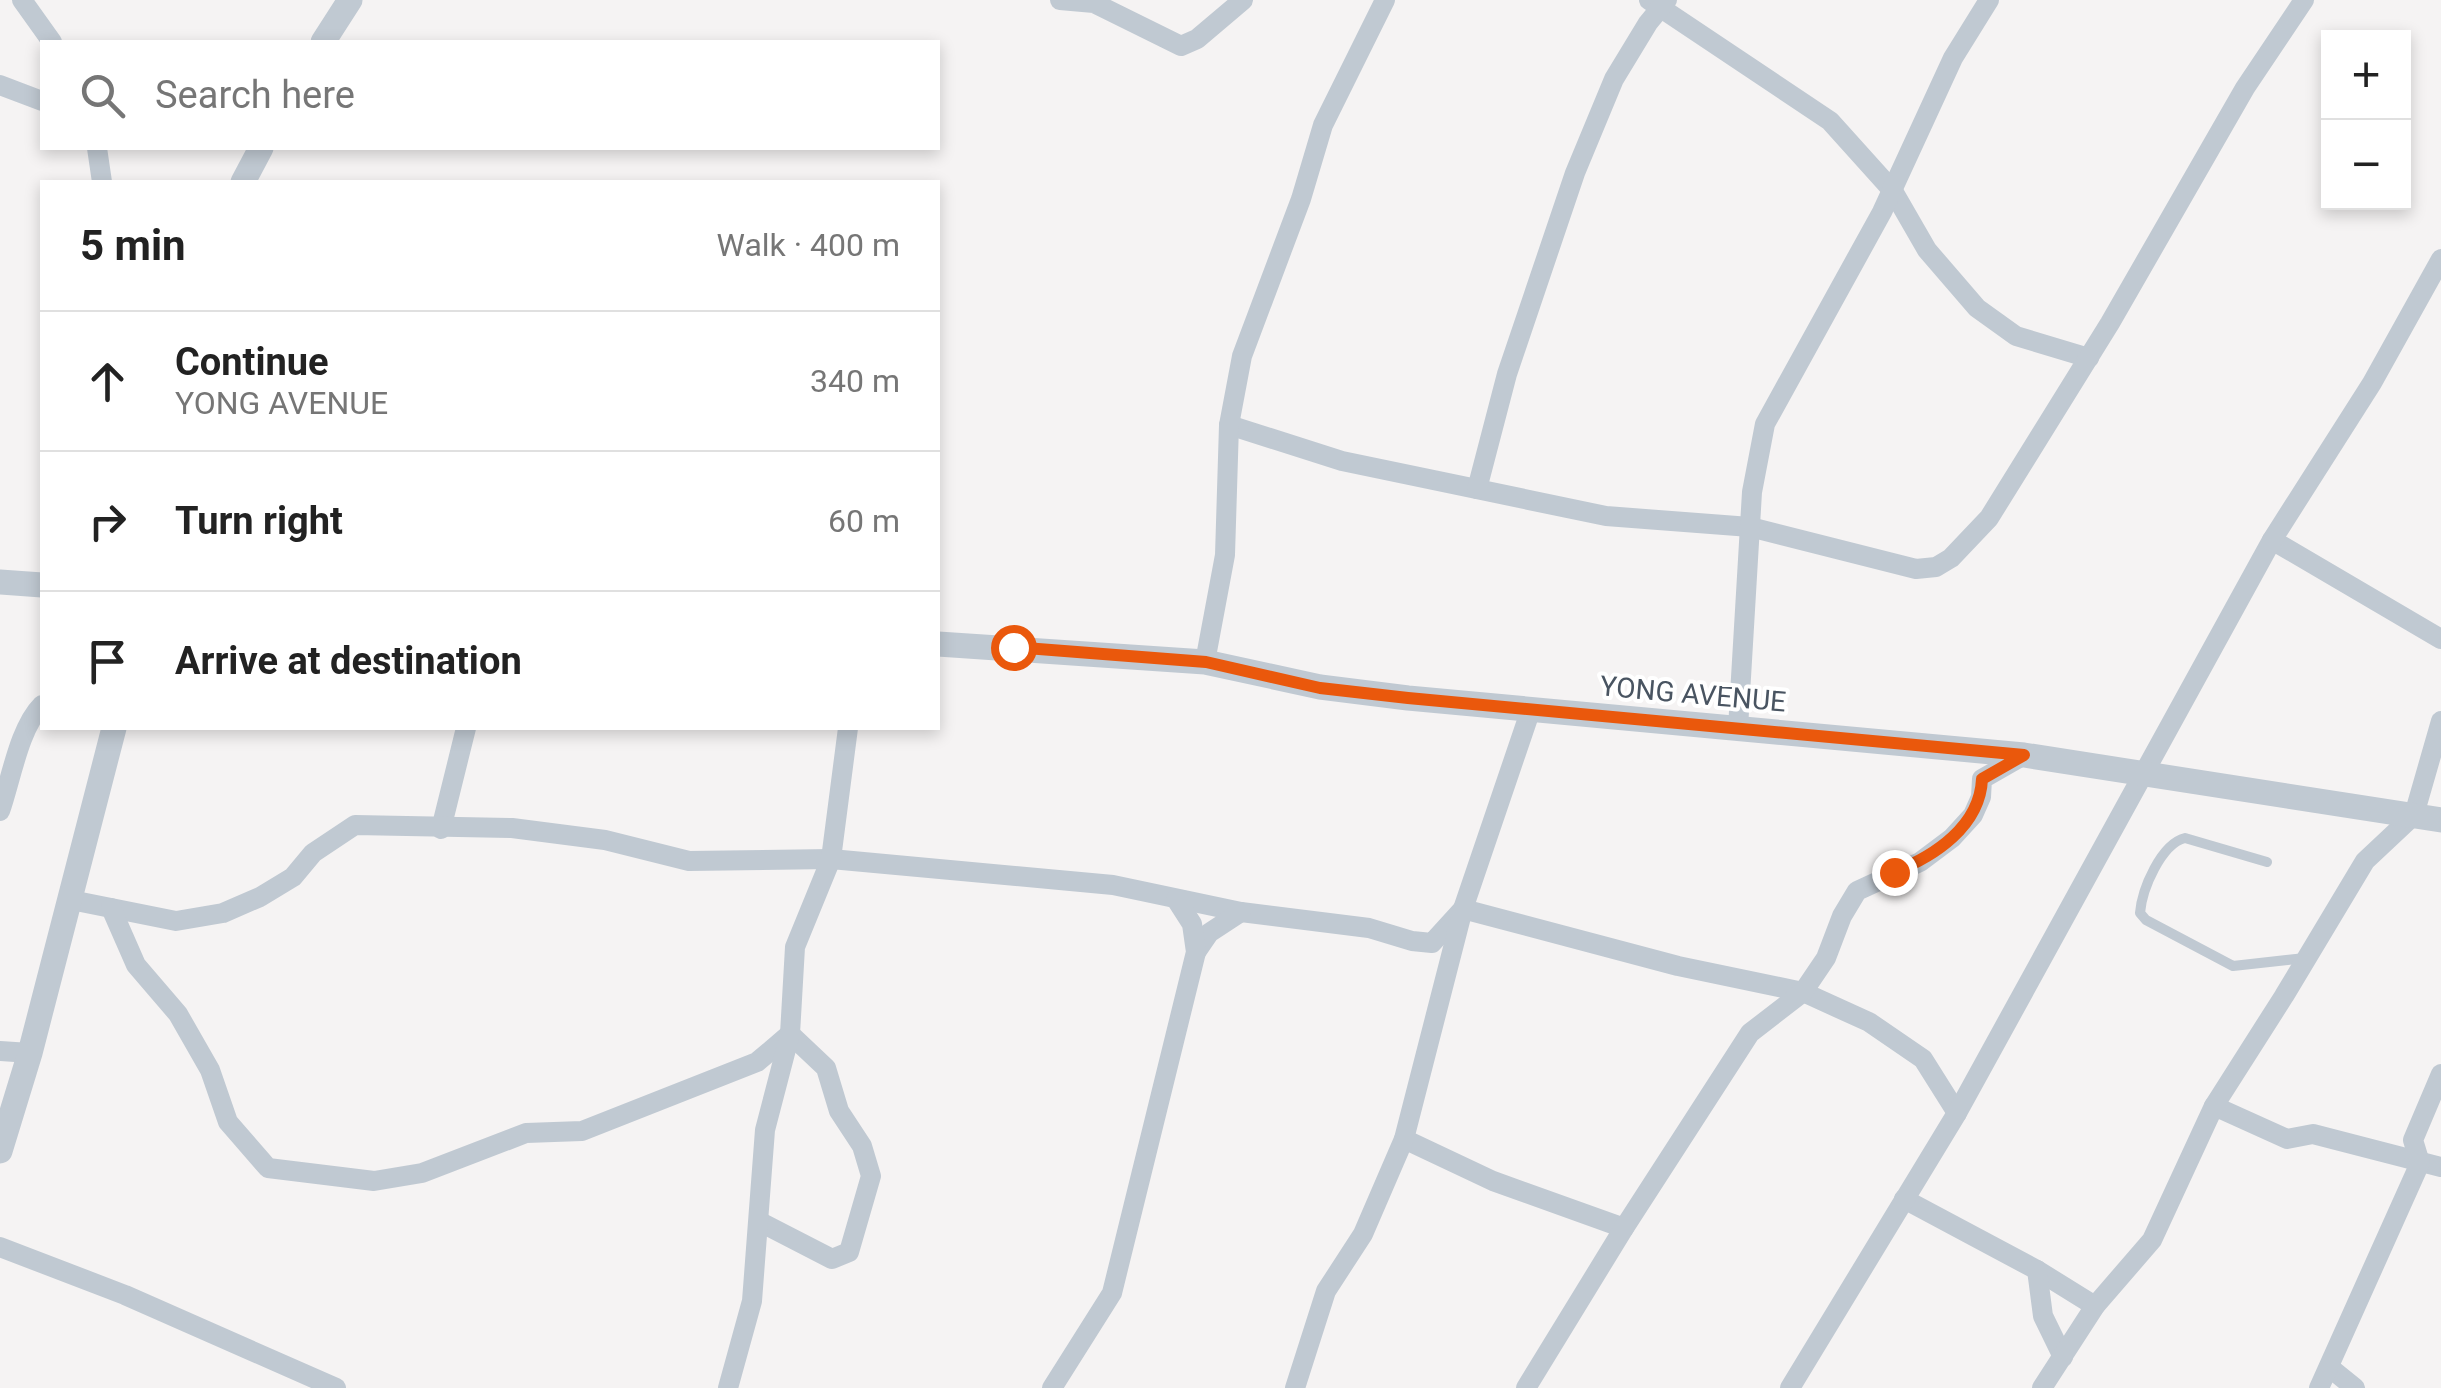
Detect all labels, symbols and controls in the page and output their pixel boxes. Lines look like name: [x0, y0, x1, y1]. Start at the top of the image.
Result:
map controls: [2321, 30, 2411, 210]
button: +: [2321, 30, 2411, 120]
search box: [40, 40, 940, 150]
icon: search: [75, 68, 130, 123]
text: Search here: [155, 73, 355, 117]
button: −: [2321, 120, 2411, 210]
text: 5 min: [80, 221, 186, 270]
text: Walk · 400 m: [717, 226, 900, 264]
text: Continue: [175, 340, 329, 384]
icon: ahead: [80, 354, 135, 409]
text: 340 m: [810, 362, 900, 400]
text: YONG AVENUE: [175, 384, 388, 422]
icon: right: [80, 494, 135, 549]
text: Turn right: [175, 499, 343, 543]
text: 60 m: [828, 502, 900, 540]
route start: [991, 625, 1037, 671]
icon: arrive: [80, 634, 135, 689]
text: Arrive at destination: [175, 639, 522, 683]
street label: YONG AVENUE: [1599, 669, 1787, 719]
route end: [1872, 850, 1918, 896]

